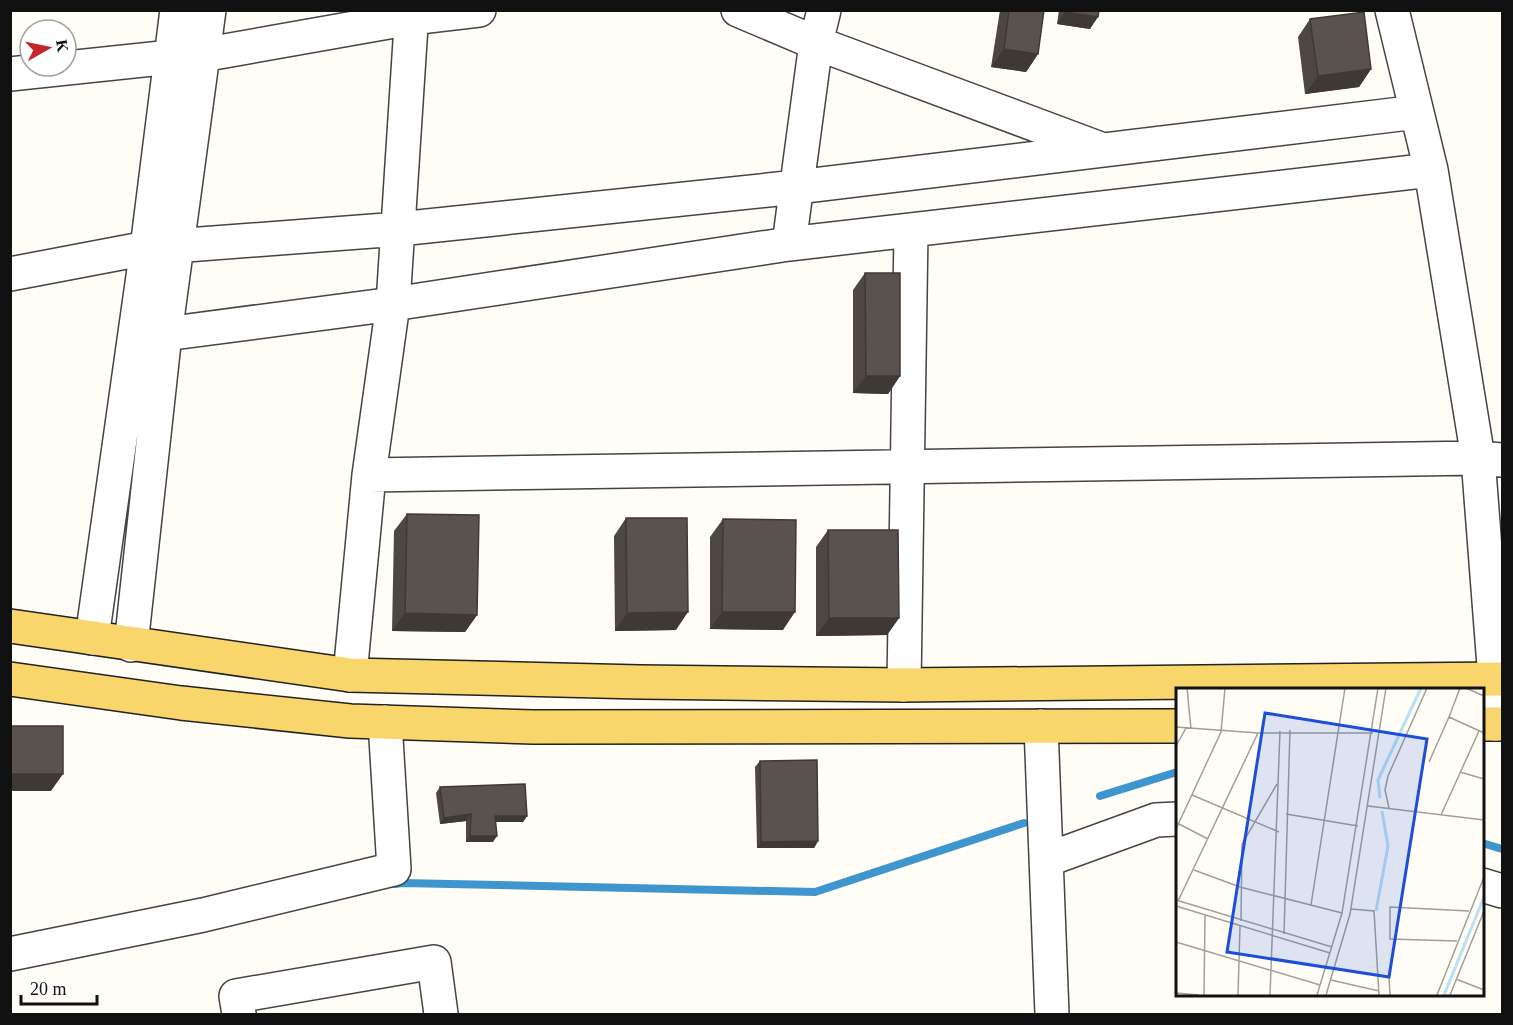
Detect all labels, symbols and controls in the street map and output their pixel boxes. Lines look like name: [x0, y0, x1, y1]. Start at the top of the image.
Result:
north arrow: [18, 18, 78, 78]
text: K: [53, 38, 72, 54]
inset map: [1176, 688, 1483, 995]
scale bar: [21, 968, 98, 1006]
text: 20 m: [30, 979, 67, 999]

